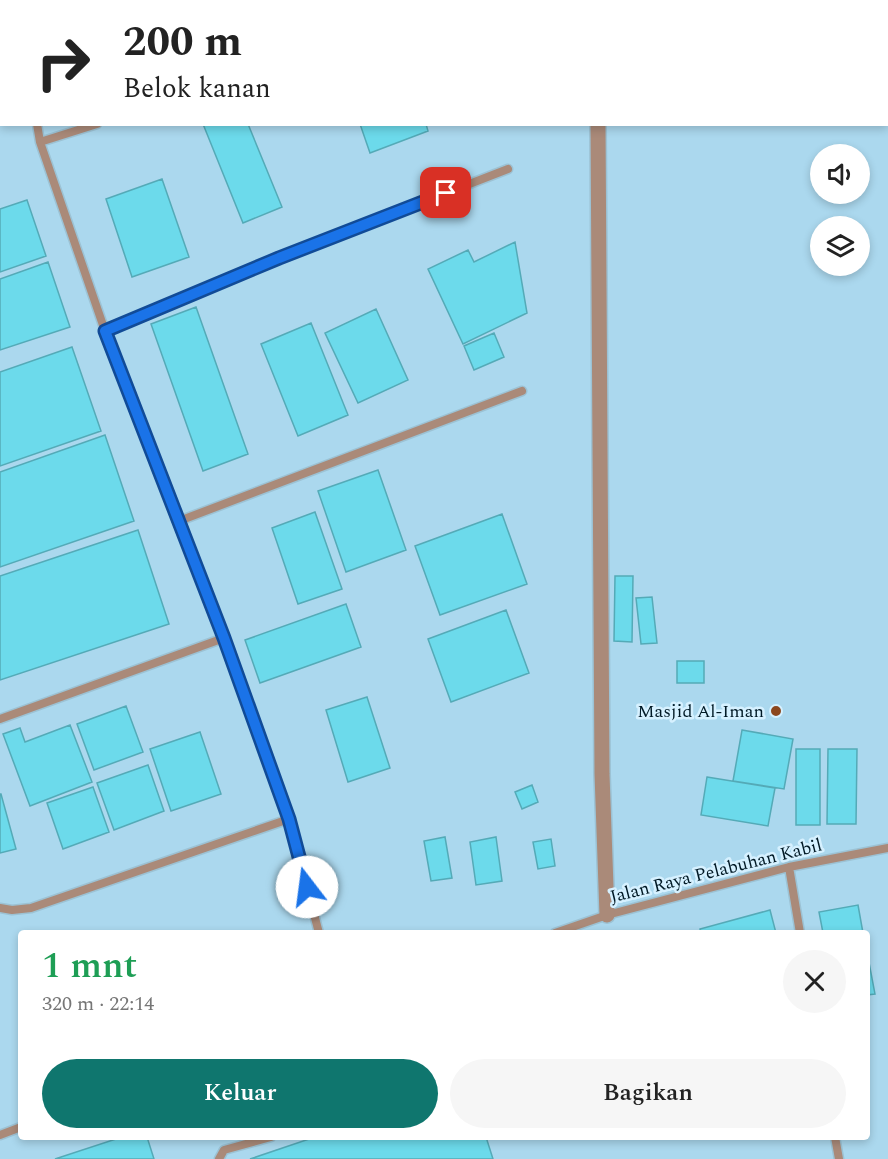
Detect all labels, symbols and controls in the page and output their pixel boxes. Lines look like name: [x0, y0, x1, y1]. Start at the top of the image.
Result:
text: 200 m: [123, 11, 242, 74]
icon: right: [24, 24, 102, 102]
text: Belok kanan: [123, 68, 271, 110]
map controls: [810, 144, 870, 276]
button: sound: [810, 144, 870, 204]
pin: [420, 167, 471, 218]
icon: arrive: [429, 176, 462, 209]
button: layers: [810, 216, 870, 276]
place label: Masjid Al-Iman: [637, 698, 764, 725]
marker: Masjid Al-Iman: [769, 704, 783, 718]
street label: Jalan Raya Pelabuhan Kabil: [607, 832, 825, 910]
position arrow: [275, 855, 339, 919]
text: 1 mnt: [42, 939, 137, 994]
button: close: [783, 950, 846, 1013]
text: 320 m · 22:14: [42, 989, 154, 1019]
button: Keluar: [42, 1059, 438, 1128]
button: Bagikan: [450, 1059, 846, 1128]

